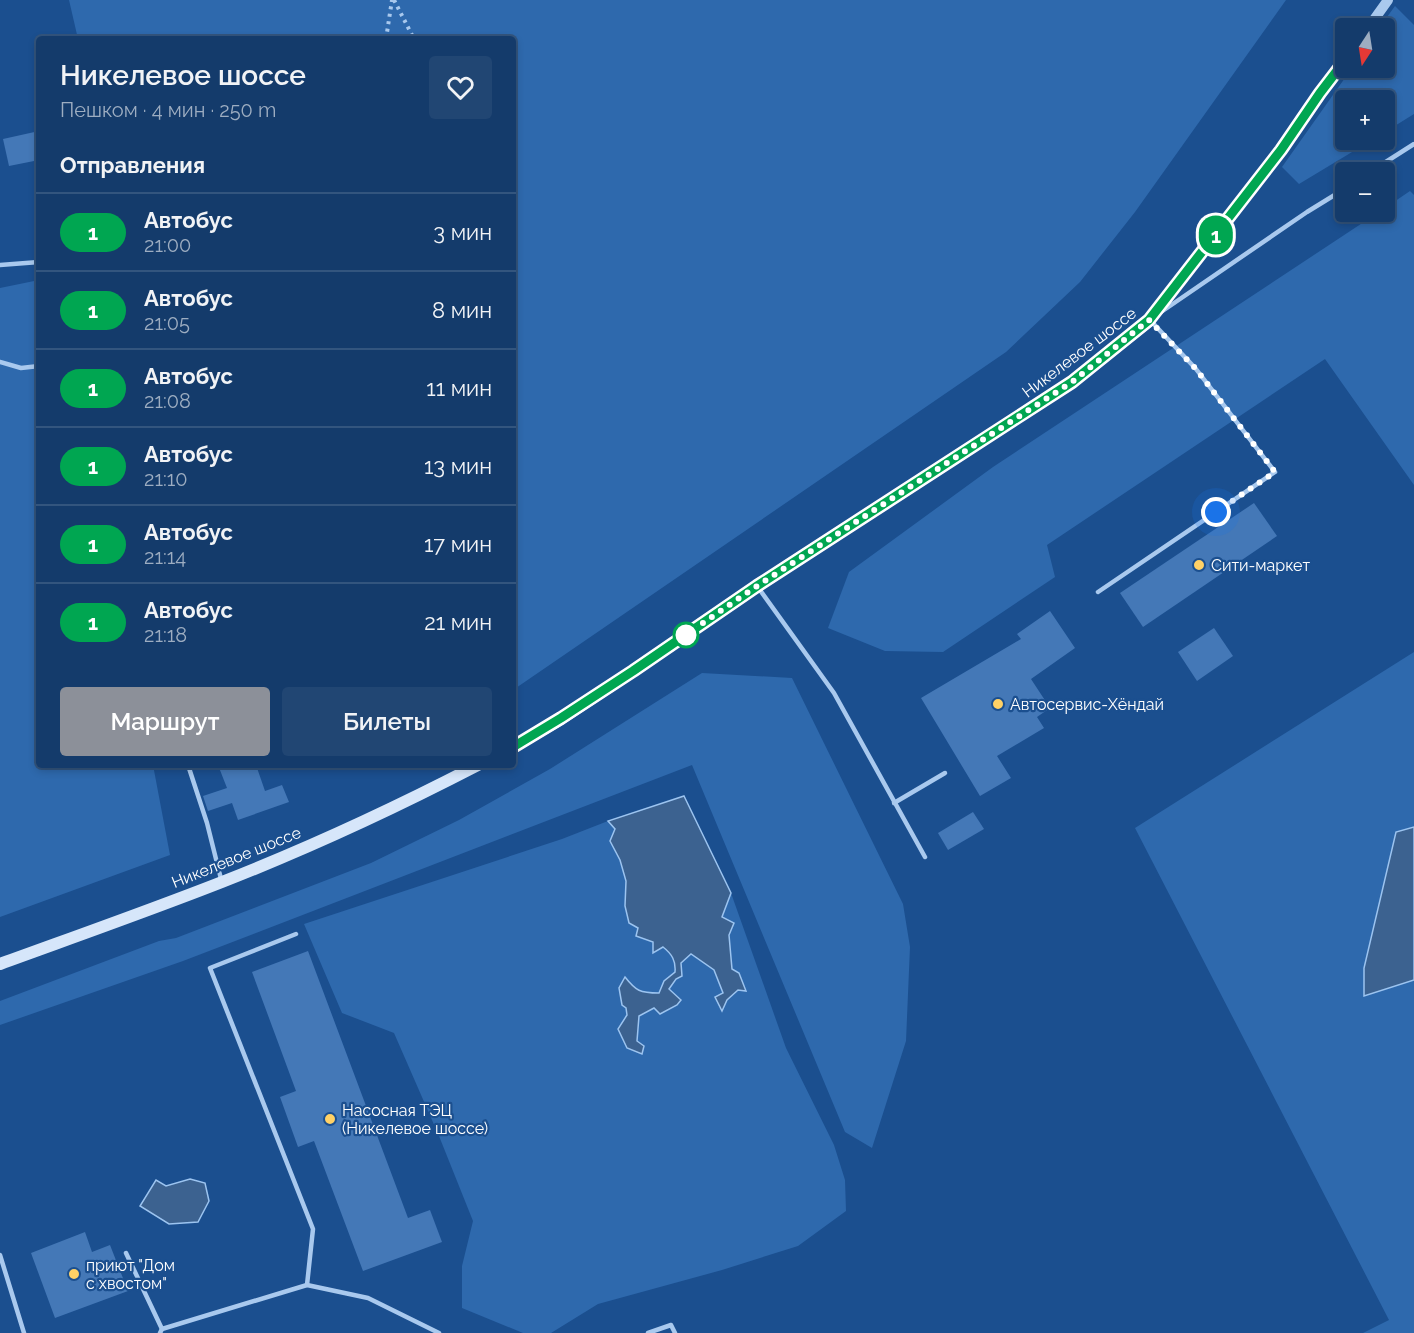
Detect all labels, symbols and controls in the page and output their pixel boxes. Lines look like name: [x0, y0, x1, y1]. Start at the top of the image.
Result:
north arrow: [1335, 18, 1395, 78]
map controls: [1335, 18, 1395, 222]
button: heart: [429, 56, 492, 119]
text: Никелевое шоссе: [60, 59, 306, 92]
button: +: [1335, 90, 1395, 150]
text: Пешком · 4 мин · 250 m: [60, 98, 276, 122]
text: Отправления: [60, 152, 205, 178]
button: −: [1335, 162, 1395, 222]
text: Автобус: [144, 207, 233, 233]
line badge: 1: [1196, 216, 1236, 254]
text: 3 мин: [433, 219, 492, 245]
text: 1: [88, 220, 98, 245]
text: 1: [1211, 223, 1221, 248]
text: 21:00: [144, 233, 191, 257]
text: Автобус: [144, 285, 233, 311]
text: 8 мин: [432, 297, 492, 323]
text: 1: [88, 298, 98, 323]
street label: Никелевое шоссе: [1019, 303, 1140, 401]
text: 21:05: [144, 311, 190, 335]
text: Автобус: [144, 363, 233, 389]
text: 11 мин: [426, 375, 492, 401]
text: 1: [88, 376, 98, 401]
text: 21:08: [144, 389, 191, 413]
text: Автобус: [144, 441, 233, 467]
text: 13 мин: [424, 453, 492, 479]
text: 1: [88, 454, 98, 479]
text: 21:10: [144, 467, 188, 491]
your location: [1201, 497, 1231, 527]
text: Автобус: [144, 519, 233, 545]
text: 17 мин: [424, 531, 492, 557]
text: 1: [88, 532, 98, 557]
text: 21:14: [144, 545, 186, 569]
place label: Сити-маркет: [1211, 556, 1310, 575]
marker: Сити-маркет: [1192, 558, 1206, 572]
text: Автобус: [144, 597, 233, 623]
text: 21 мин: [424, 609, 492, 635]
text: 1: [88, 610, 98, 635]
unlabelled marker: [673, 622, 699, 648]
text: 21:18: [144, 623, 187, 647]
button: Маршрут: [60, 687, 270, 756]
button: Билеты: [282, 687, 492, 756]
place label: Автосервис-Хёндай: [1010, 695, 1164, 714]
marker: Автосервис-Хёндай: [991, 697, 1005, 711]
street label: Никелевое шоссе: [169, 823, 304, 892]
place label: Насосная ТЭЦ (Никелевое шоссе): [342, 1101, 488, 1138]
marker: Насосная ТЭЦ (Никелевое шоссе): [323, 1112, 337, 1126]
place label: приют "Дом с хвостом": [86, 1256, 175, 1293]
marker: приют "Дом с хвостом": [67, 1267, 81, 1281]

